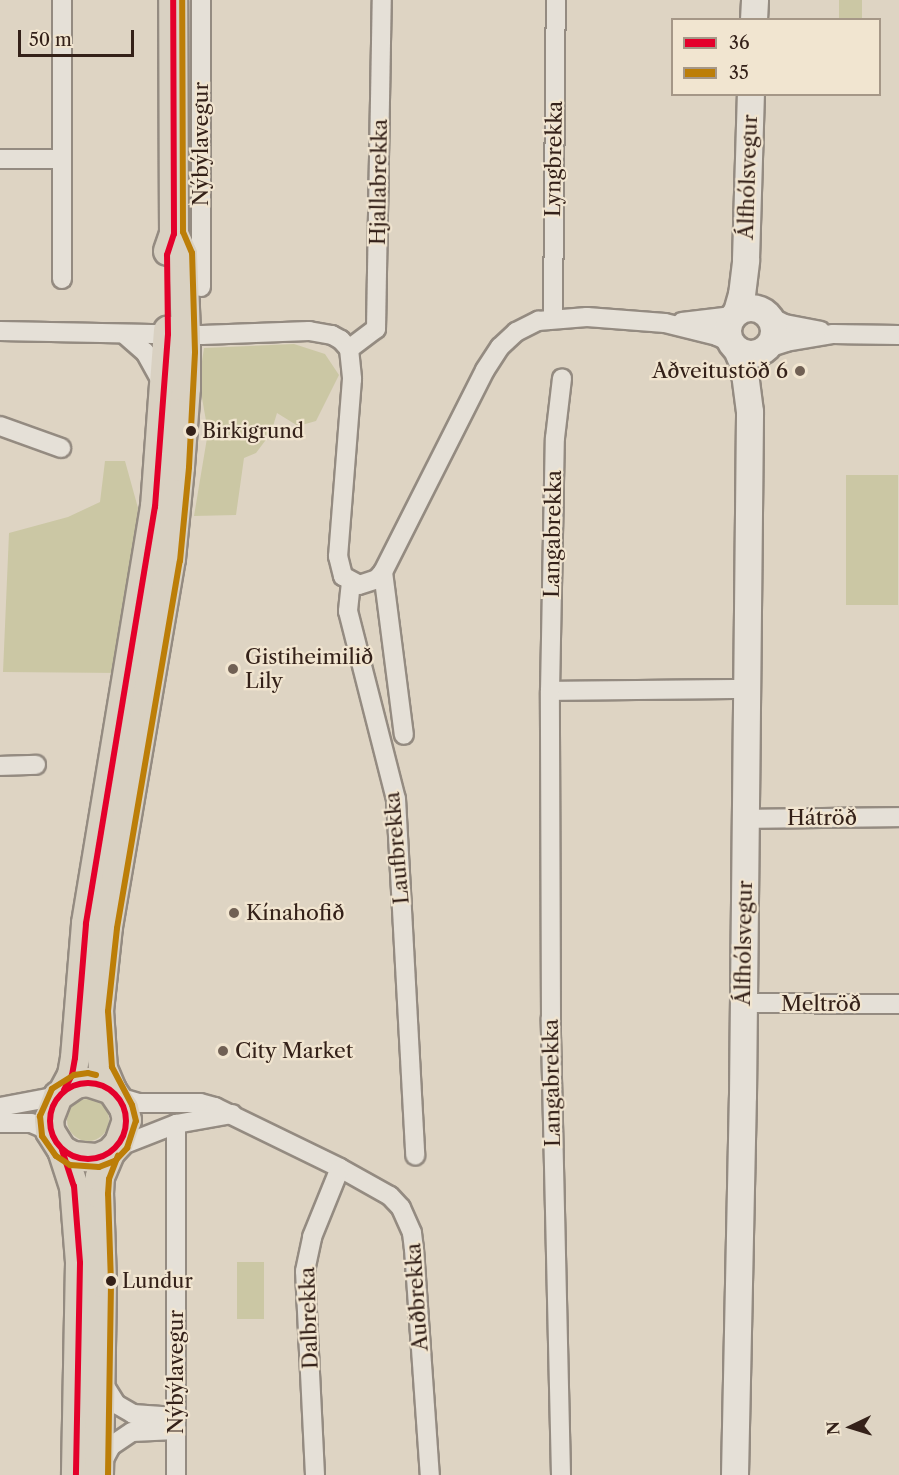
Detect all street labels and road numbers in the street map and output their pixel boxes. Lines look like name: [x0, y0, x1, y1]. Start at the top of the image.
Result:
street label: Nýbýlavegur: [188, 82, 214, 206]
street label: Lyngbrekka: [540, 101, 568, 217]
street label: Álfhólsvegur: [733, 114, 763, 240]
street label: Hjallabrekka: [365, 119, 393, 245]
street label: Langabrekka: [539, 470, 567, 598]
street label: Laufbrekka: [380, 791, 414, 905]
street label: Hátröð: [787, 805, 857, 831]
street label: Álfhólsvegur: [730, 880, 758, 1006]
street label: Meltröð: [781, 991, 861, 1017]
street label: Langabrekka: [538, 1019, 566, 1147]
street label: Auðbrekka: [401, 1242, 433, 1352]
street label: Dalbrekka: [295, 1266, 323, 1370]
street label: Nýbýlavegur: [163, 1310, 189, 1434]

